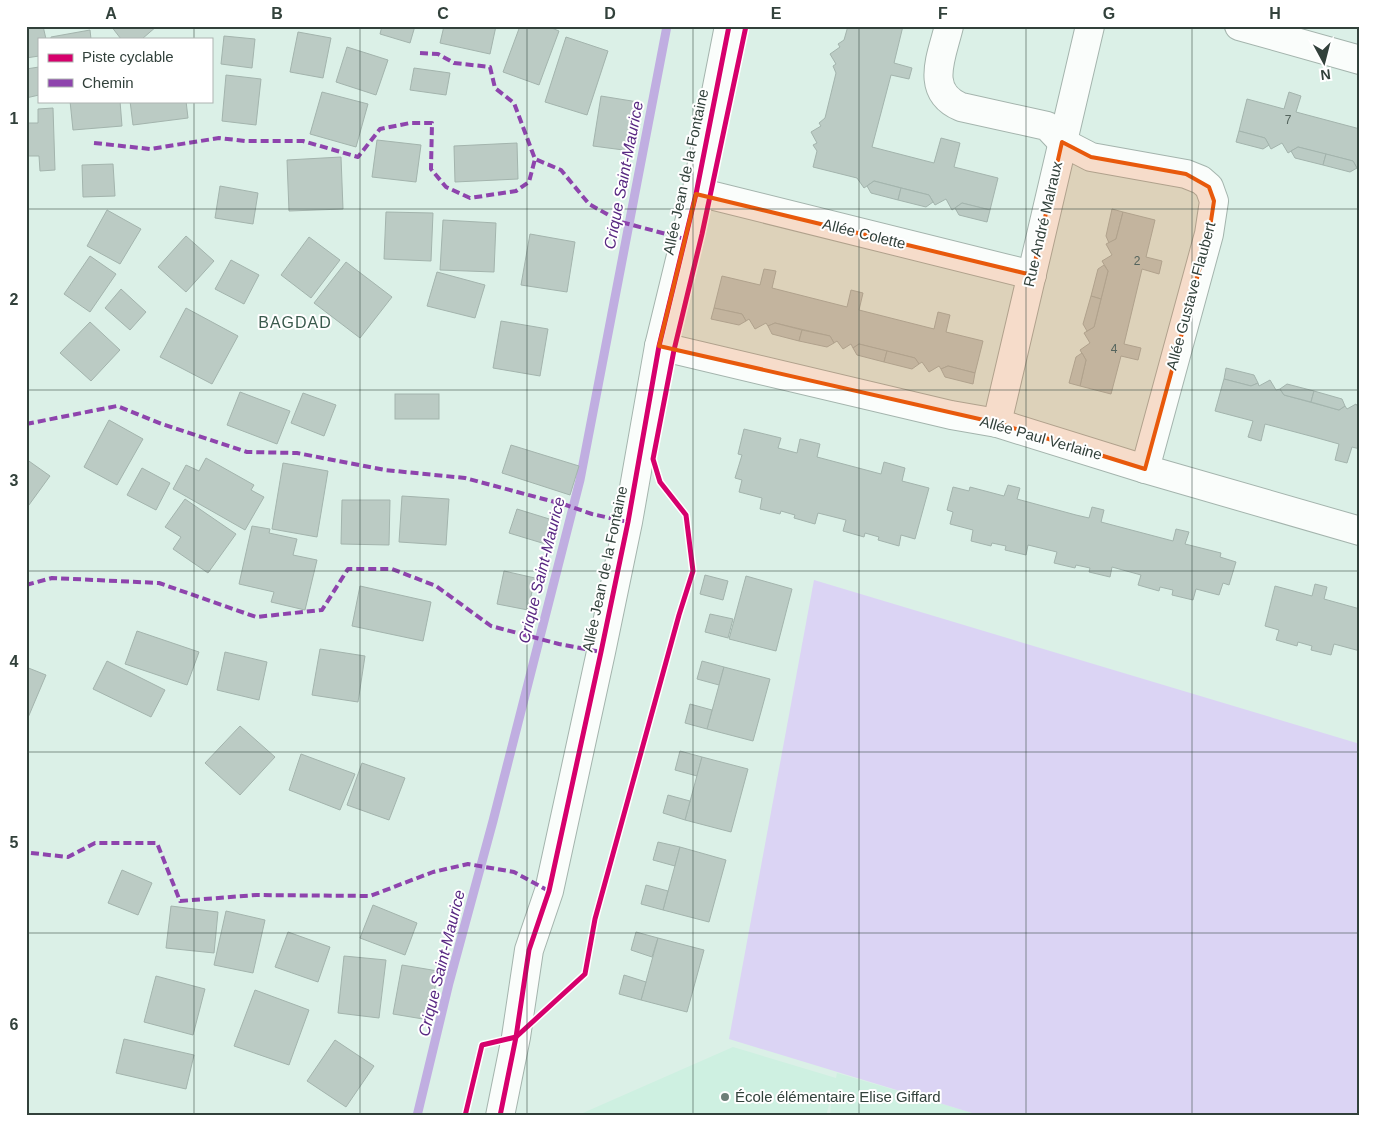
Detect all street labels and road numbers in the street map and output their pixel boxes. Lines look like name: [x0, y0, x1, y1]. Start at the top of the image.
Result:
street label: Allée Jean de la Fontaine: [660, 87, 711, 256]
street label: Rue André Malraux: [1020, 159, 1065, 288]
street label: Allée Colette: [821, 215, 907, 252]
street label: Allée Gustave Flaubert: [1163, 219, 1219, 372]
street label: Allée Paul Verlaine: [978, 412, 1104, 463]
street label: Allée Jean de la Fontaine: [579, 484, 630, 653]

